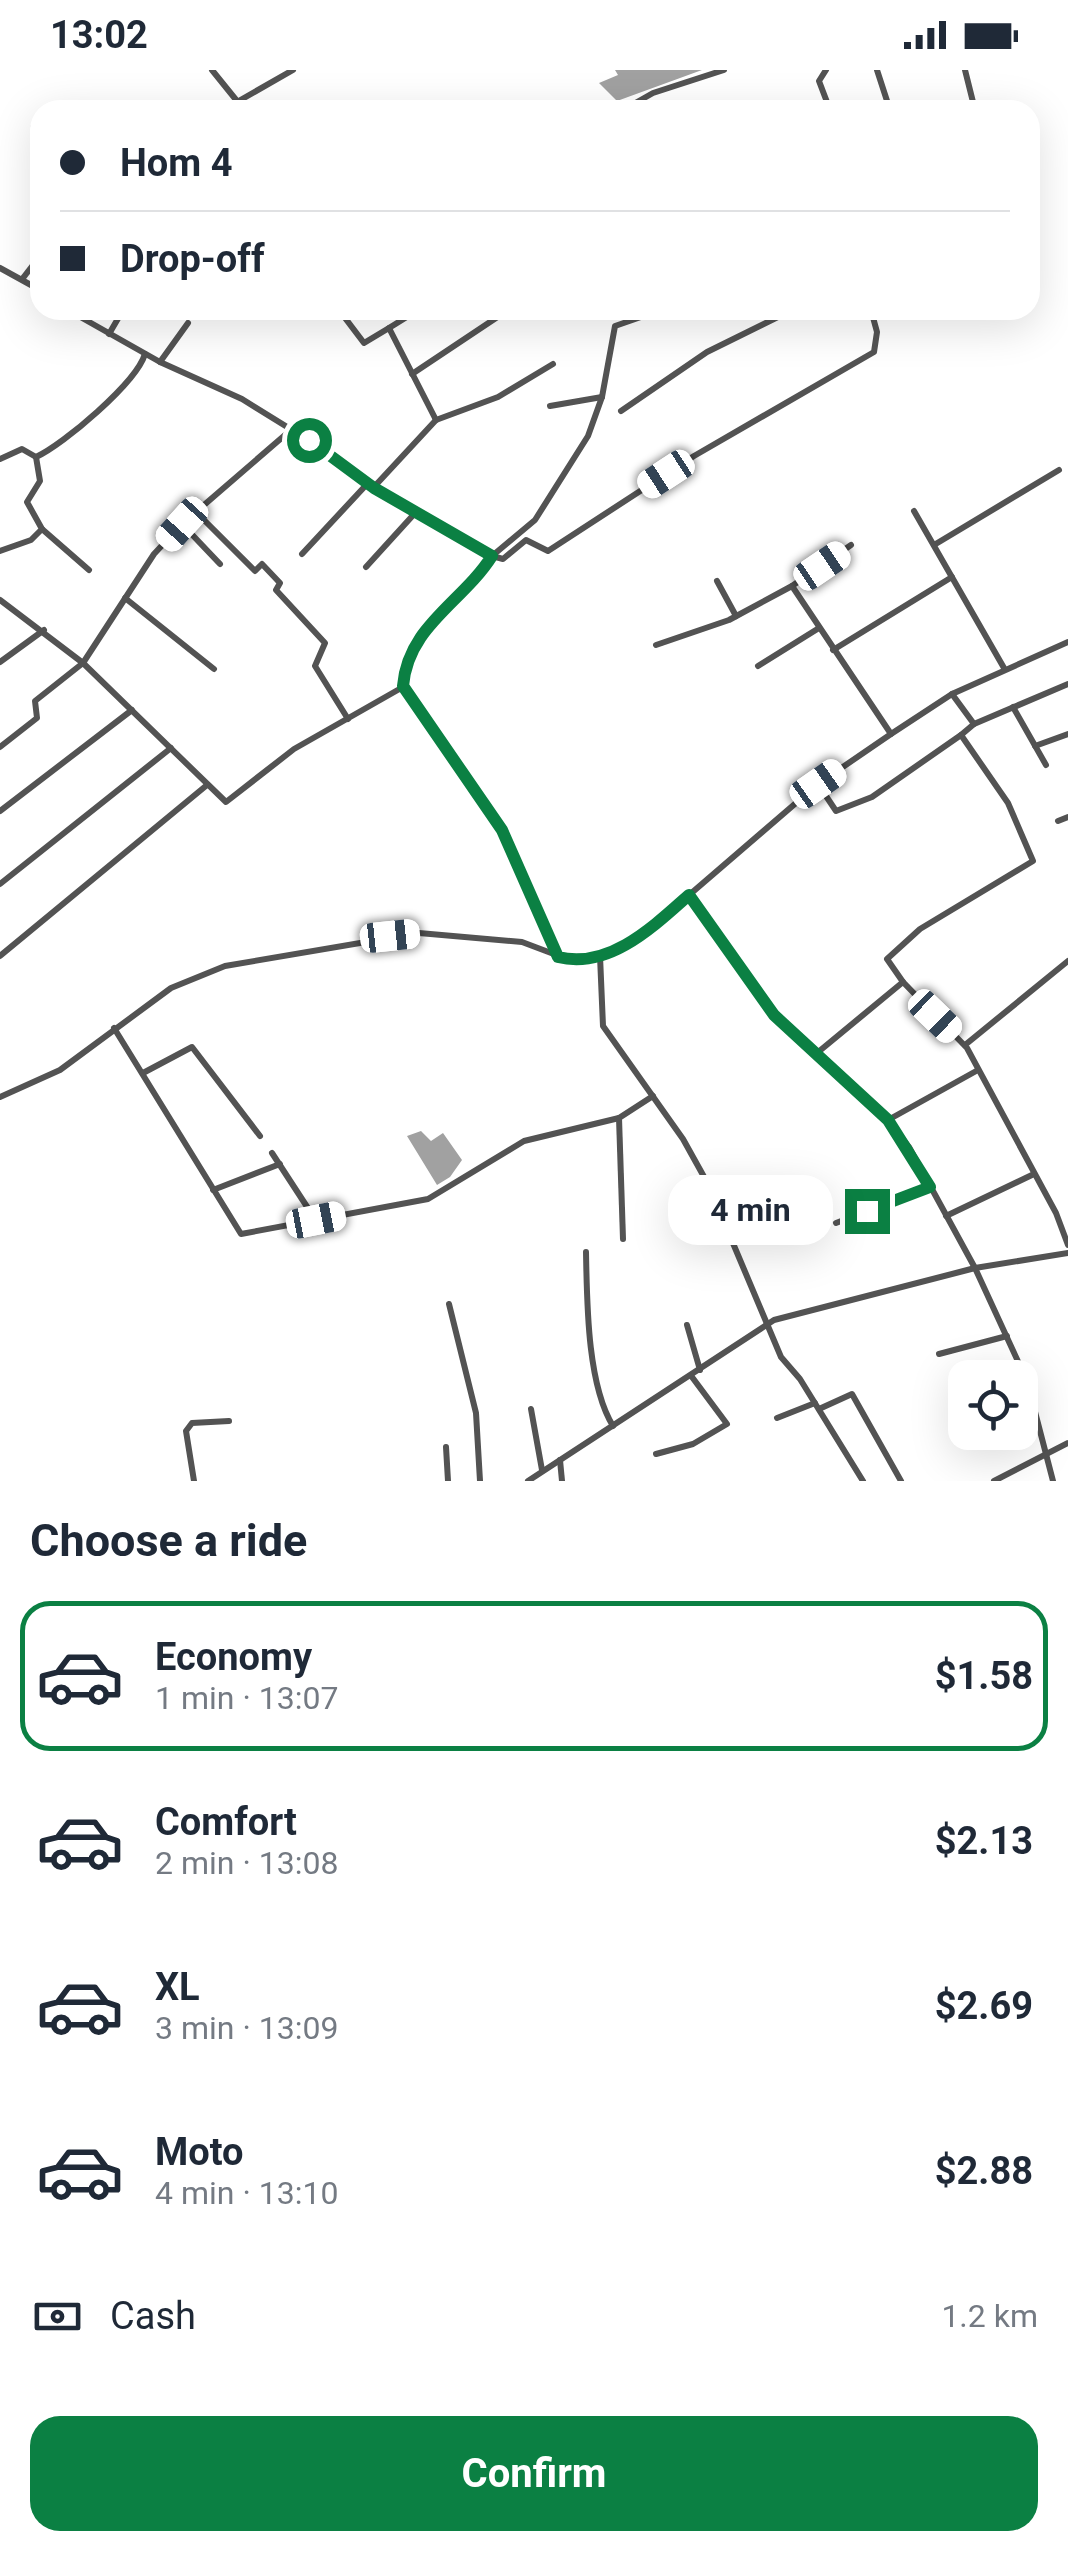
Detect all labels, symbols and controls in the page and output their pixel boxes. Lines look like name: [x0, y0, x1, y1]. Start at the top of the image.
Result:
text: 13:02: [50, 13, 148, 57]
text: Hom 4: [120, 141, 232, 185]
text: Drop-off: [120, 237, 265, 281]
route start: [287, 418, 332, 463]
car: [633, 445, 699, 503]
car: [151, 492, 213, 556]
car: [789, 537, 855, 595]
car: [785, 755, 851, 813]
car: [359, 918, 421, 954]
car: [903, 984, 967, 1048]
callout: 4 min: [667, 1176, 832, 1246]
route end: [845, 1189, 890, 1234]
text: 4 min: [710, 1191, 791, 1229]
car: [284, 1200, 348, 1240]
map controls: [948, 1360, 1038, 1450]
button: locate: [948, 1360, 1038, 1450]
text: Choose a ride: [30, 1514, 307, 1567]
icon: car: [35, 1631, 125, 1721]
text: Economy: [155, 1635, 312, 1679]
text: $1.58: [935, 1654, 1033, 1698]
text: 1 min · 13:07: [155, 1679, 338, 1717]
icon: car: [35, 1796, 125, 1886]
text: Comfort: [155, 1800, 297, 1844]
text: $2.13: [935, 1819, 1033, 1863]
text: 2 min · 13:08: [155, 1844, 338, 1882]
icon: car: [35, 1961, 125, 2051]
text: XL: [155, 1965, 200, 2009]
text: $2.69: [935, 1984, 1033, 2028]
text: 3 min · 13:09: [155, 2009, 338, 2047]
icon: car: [35, 2126, 125, 2216]
text: Moto: [155, 2130, 244, 2174]
text: $2.88: [935, 2149, 1033, 2193]
text: 4 min · 13:10: [155, 2174, 338, 2212]
icon: cash: [30, 2289, 85, 2344]
text: Cash: [110, 2294, 196, 2338]
text: 1.2 km: [941, 2297, 1038, 2335]
button: Confirm: [30, 2416, 1038, 2531]

